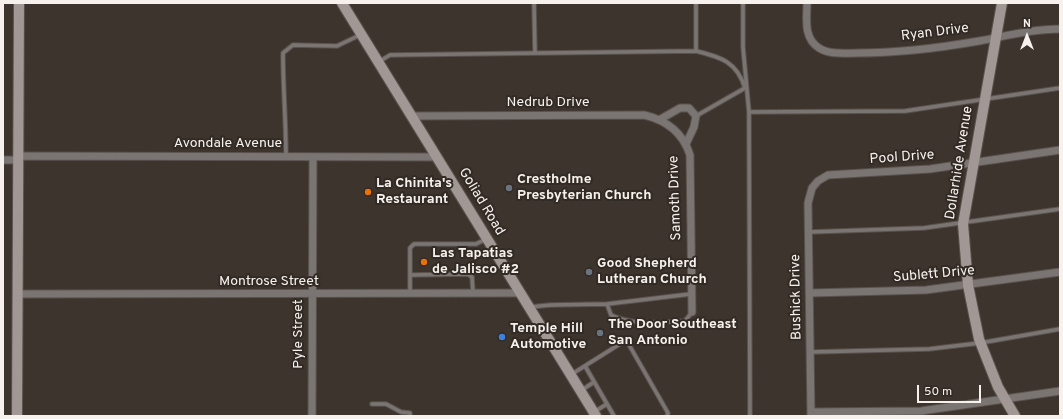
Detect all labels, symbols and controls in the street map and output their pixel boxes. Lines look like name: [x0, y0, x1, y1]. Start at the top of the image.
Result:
north arrow: [1007, 16, 1047, 56]
text: N: [1023, 17, 1031, 31]
street label: Ryan Drive: [900, 21, 970, 45]
street label: Nedrub Drive: [506, 95, 590, 111]
street label: Dollarhide Avenue: [943, 105, 977, 221]
street label: Avondale Avenue: [174, 136, 282, 152]
street label: Pool Drive: [869, 147, 935, 169]
street label: Samoth Drive: [666, 155, 686, 241]
street label: Goliad Road: [454, 165, 508, 239]
place label: Crestholme Presbyterian Church: [517, 172, 651, 204]
place label: La Chinita's Restaurant: [376, 176, 452, 208]
marker: Crestholme Presbyterian Church: [504, 183, 514, 193]
marker: La Chinita's Restaurant: [363, 187, 373, 197]
place label: Las Tapatias de Jalisco #2: [432, 246, 519, 278]
street label: Bushick Drive: [788, 254, 806, 340]
place label: Good Shepherd Lutheran Church: [597, 256, 707, 288]
marker: Las Tapatias de Jalisco #2: [419, 257, 429, 267]
street label: Sublett Drive: [892, 263, 976, 287]
marker: Good Shepherd Lutheran Church: [584, 267, 594, 277]
street label: Montrose Street: [219, 274, 319, 290]
street label: Pyle Street: [291, 299, 307, 369]
place label: The Door Southeast San Antonio: [608, 317, 737, 350]
place label: Temple Hill Automotive: [510, 321, 586, 354]
marker: The Door Southeast San Antonio: [595, 328, 605, 338]
marker: Temple Hill Automotive: [497, 332, 507, 342]
scale bar: [919, 377, 983, 403]
text: 50 m: [924, 384, 952, 400]

